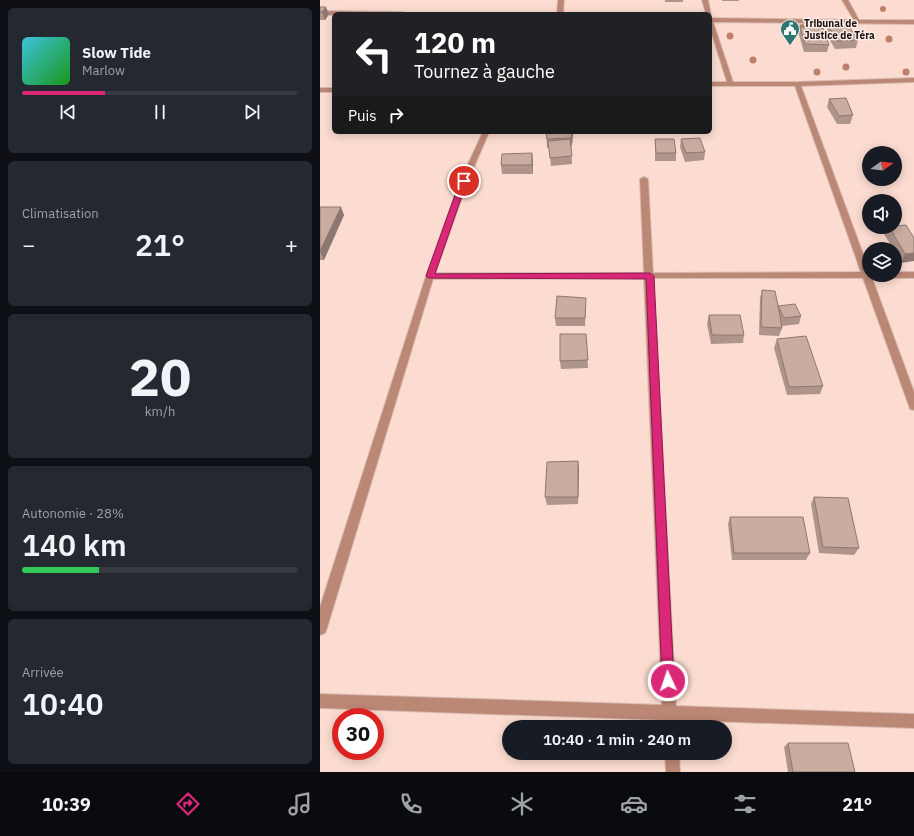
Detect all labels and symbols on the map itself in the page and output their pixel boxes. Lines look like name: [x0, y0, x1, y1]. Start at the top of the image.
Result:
place label: Tribunal de Justice de Téra: [804, 17, 875, 42]
public building icon: Tribunal de Justice de Téra: [779, 18, 801, 46]
north arrow: [862, 146, 902, 186]
pin: [447, 164, 481, 198]
position arrow: [647, 660, 689, 702]
speed limit sign: 30: [332, 708, 384, 760]

